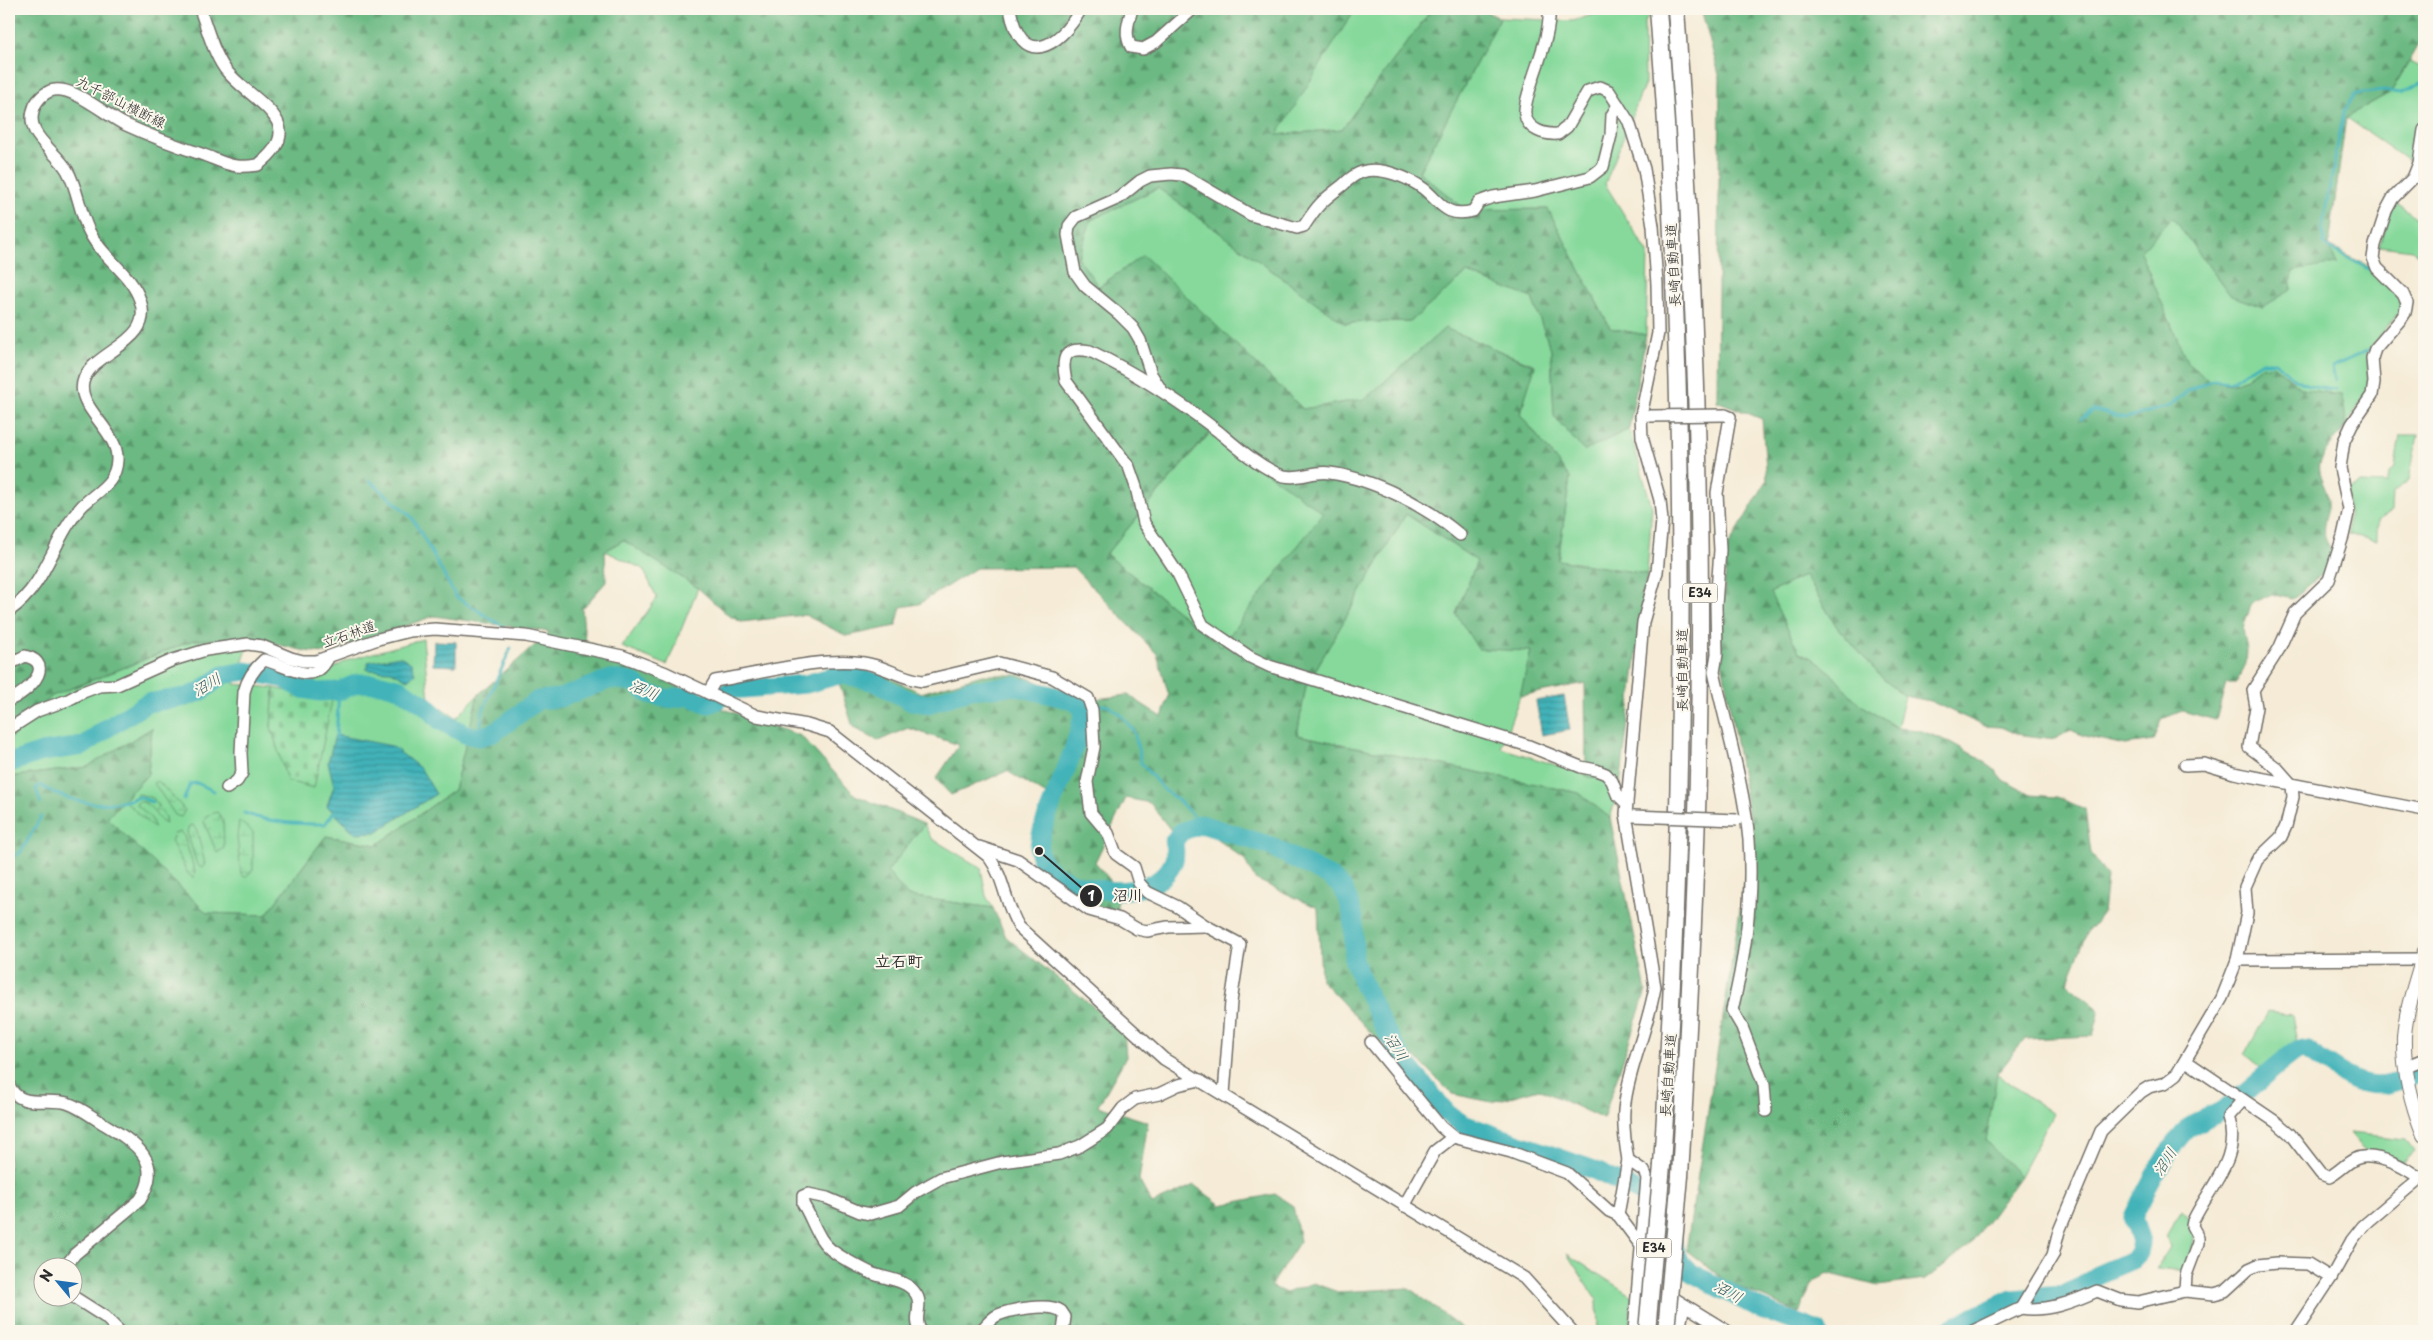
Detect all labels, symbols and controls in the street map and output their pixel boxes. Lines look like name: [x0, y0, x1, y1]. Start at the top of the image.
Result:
street label: 九千部山横断線: [73, 70, 170, 133]
street label: 長崎自動車道: [1660, 223, 1685, 308]
road number: E34: [1682, 584, 1718, 602]
street label: 立石林道: [319, 614, 379, 653]
street label: 長崎自動車道: [1671, 628, 1692, 712]
water label: 沼川: [187, 666, 225, 701]
water label: 沼川: [626, 672, 663, 705]
callout: 沼川: [1078, 881, 1153, 911]
text: 1: [1087, 883, 1095, 906]
text: 沼川: [1113, 883, 1143, 906]
district label: 立石町: [875, 948, 923, 972]
water label: 沼川: [1380, 1027, 1415, 1065]
street label: 長崎自動車道: [1654, 1032, 1681, 1118]
water label: 沼川: [2146, 1142, 2182, 1180]
road number: E34: [1636, 1238, 1672, 1258]
north arrow: [32, 1258, 82, 1308]
text: N: [34, 1266, 58, 1285]
water label: 沼川: [1710, 1273, 1747, 1308]

